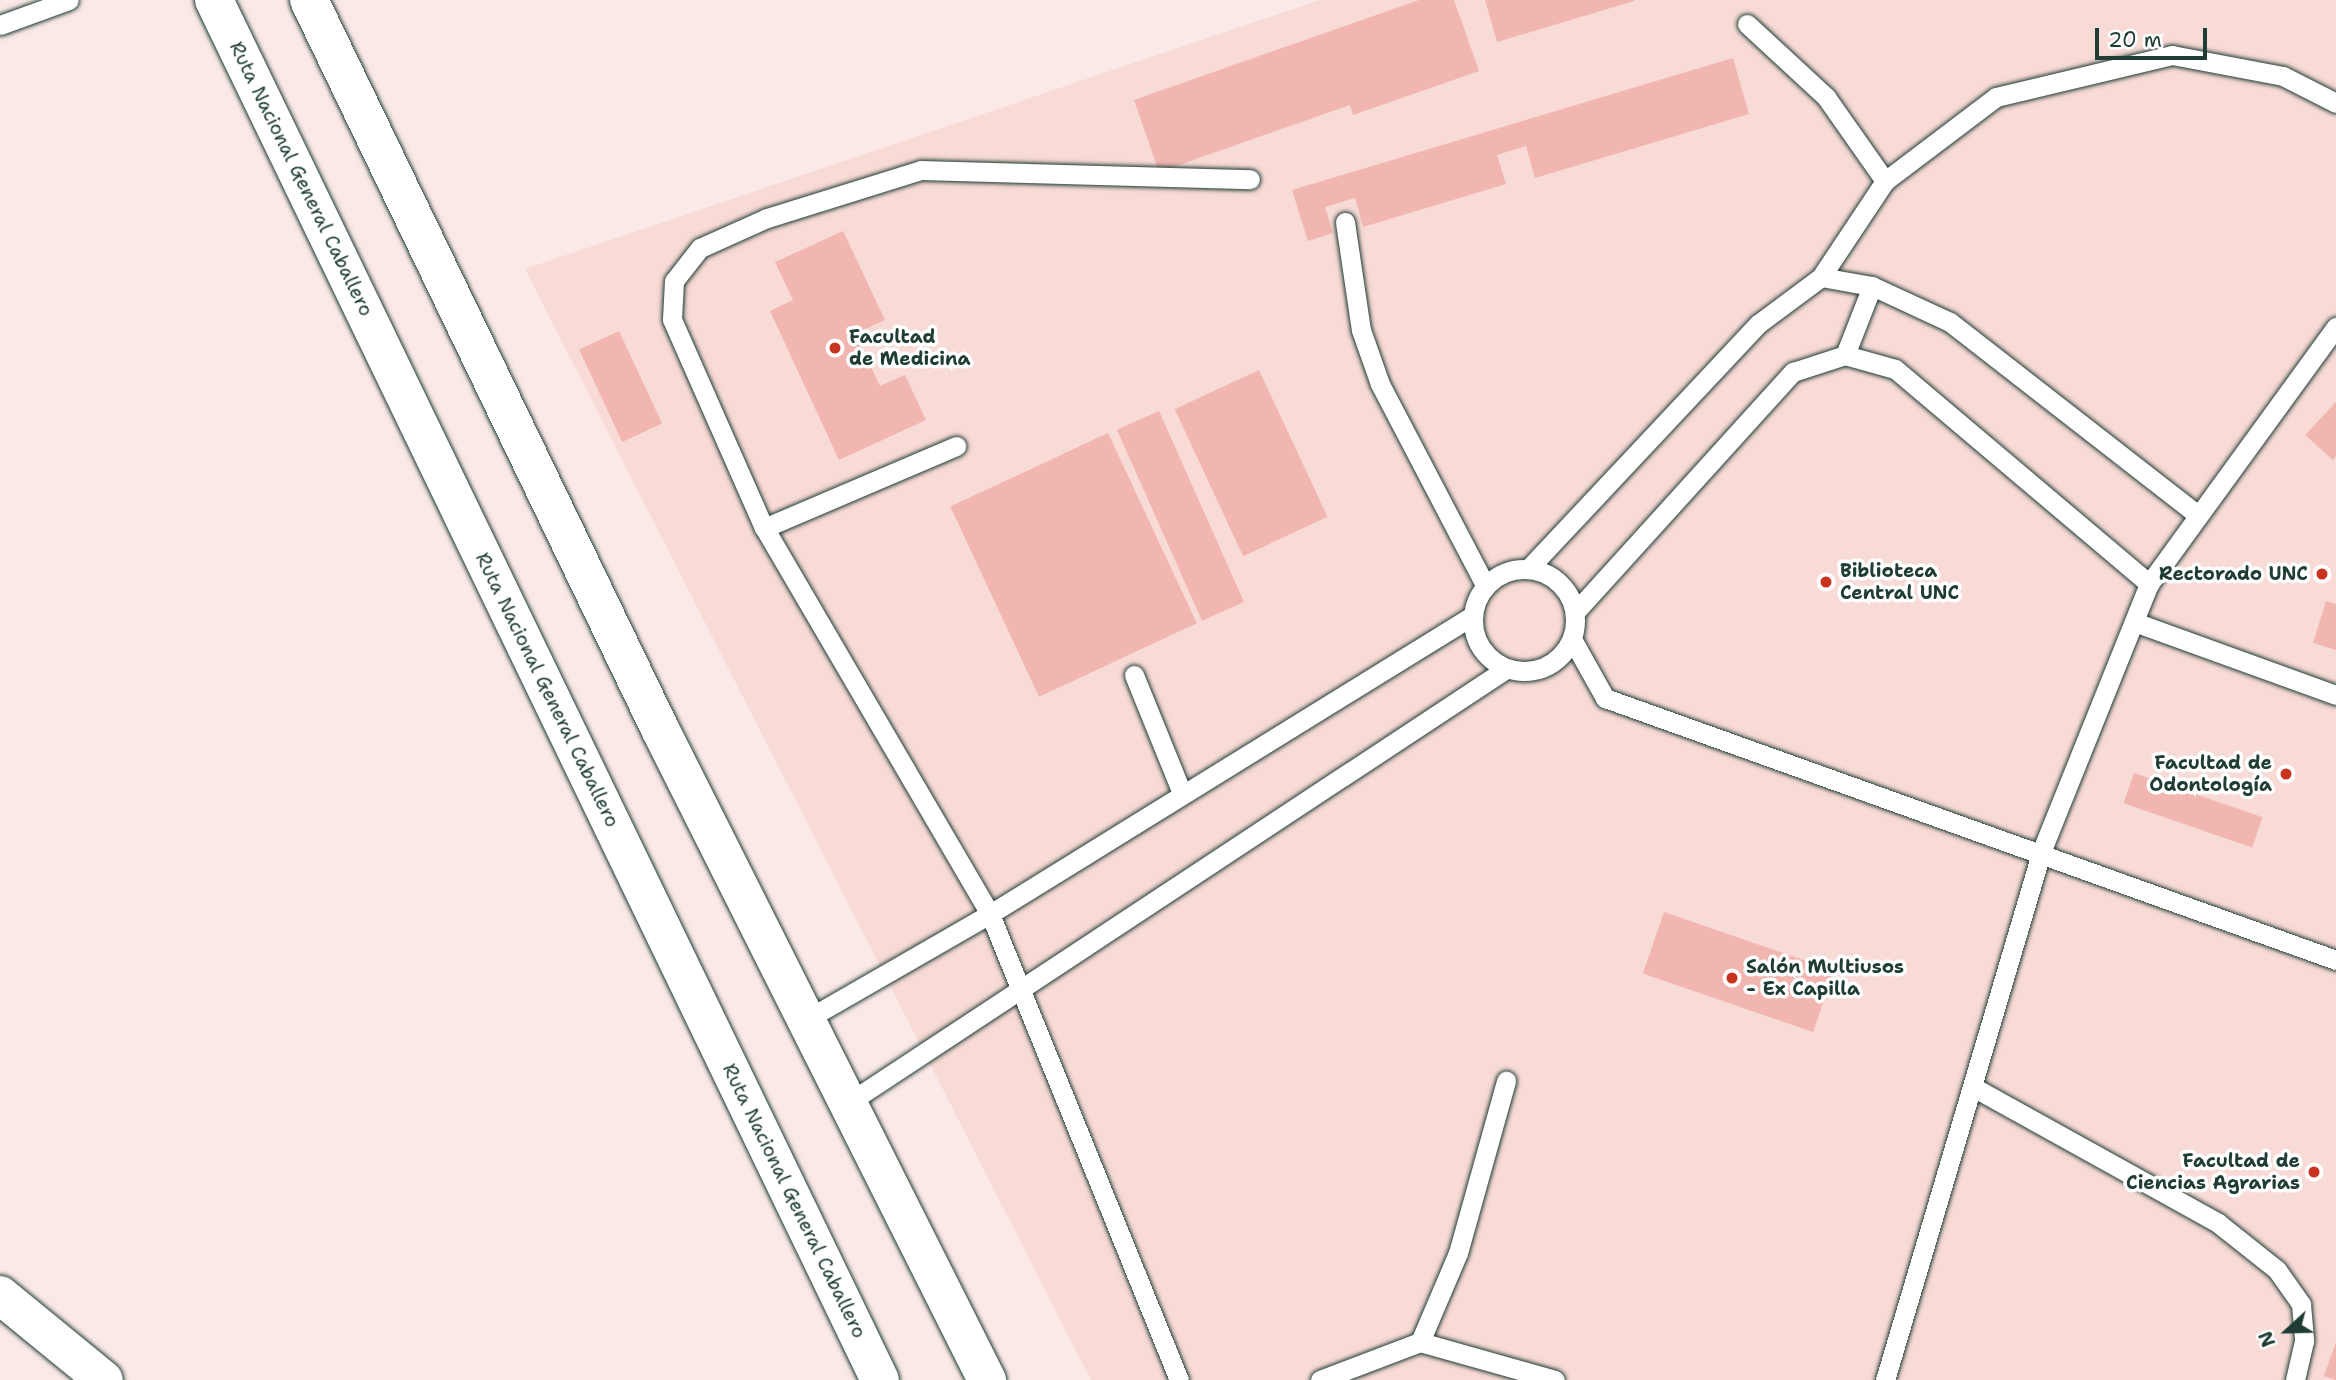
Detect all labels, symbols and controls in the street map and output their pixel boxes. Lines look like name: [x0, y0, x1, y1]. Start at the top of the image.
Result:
scale bar: [2098, 14, 2210, 58]
text: 20 m: [2108, 26, 2162, 54]
street label: Ruta Nacional General Caballero: [224, 38, 378, 320]
place label: Facultad de Medicina: [849, 326, 970, 370]
marker: Facultad de Medicina: [827, 340, 843, 356]
street label: Ruta Nacional General Caballero: [470, 549, 624, 831]
place label: Biblioteca Central UNC: [1840, 560, 1959, 604]
place label: Rectorado UNC: [2159, 563, 2308, 585]
marker: Rectorado UNC: [2314, 566, 2330, 582]
marker: Biblioteca Central UNC: [1818, 574, 1834, 590]
place label: Facultad de Odontología: [2149, 752, 2272, 796]
marker: Facultad de Odontología: [2278, 766, 2294, 782]
place label: Salón Multiusos - Ex Capilla: [1746, 956, 1904, 1000]
marker: Salón Multiusos - Ex Capilla: [1724, 970, 1740, 986]
street label: Ruta Nacional General Caballero: [717, 1060, 871, 1342]
place label: Facultad de Ciencias Agrarias: [2126, 1150, 2300, 1194]
marker: Facultad de Ciencias Agrarias: [2306, 1164, 2322, 1180]
north arrow: [2252, 1296, 2322, 1366]
text: N: [2253, 1327, 2281, 1351]

